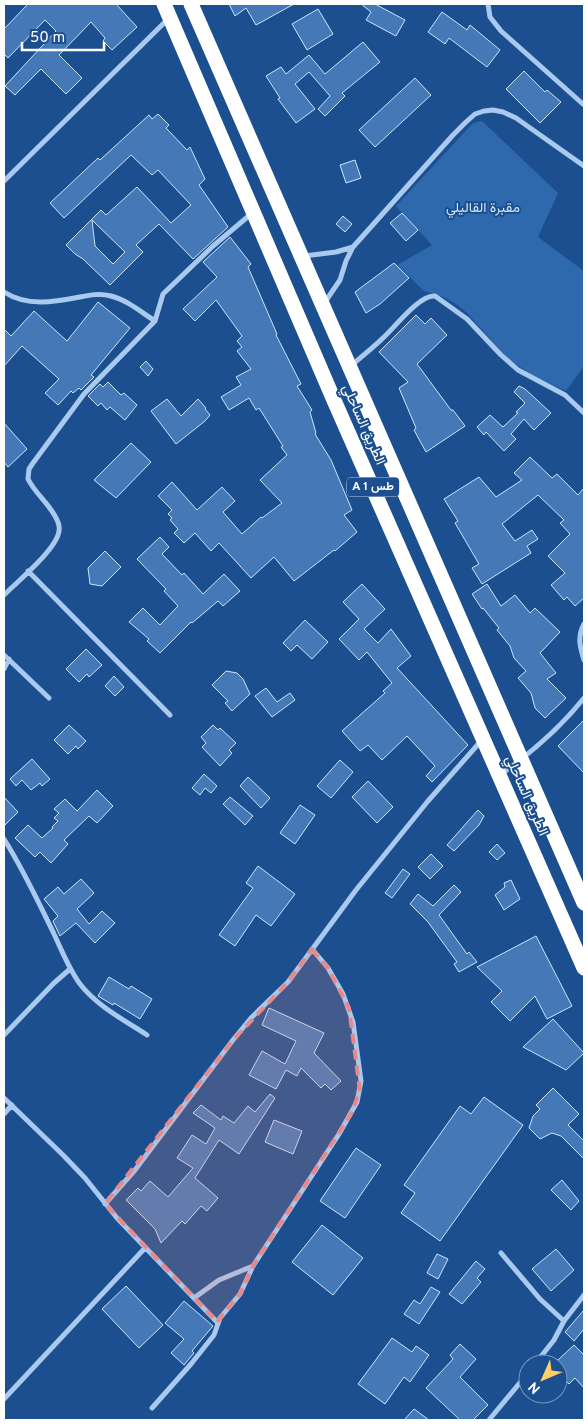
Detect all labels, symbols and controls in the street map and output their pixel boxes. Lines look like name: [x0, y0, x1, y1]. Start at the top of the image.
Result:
scale bar: [22, 20, 105, 52]
text: 50 m: [30, 29, 65, 48]
park label: مقبرة القاليلي: [446, 200, 520, 219]
street label: الطريق الساحلي: [336, 382, 388, 469]
road number: A 1 طس: [347, 478, 399, 497]
street label: الطريق الساحلي: [499, 753, 551, 840]
north arrow: [518, 1354, 568, 1404]
text: N: [525, 1378, 544, 1397]

